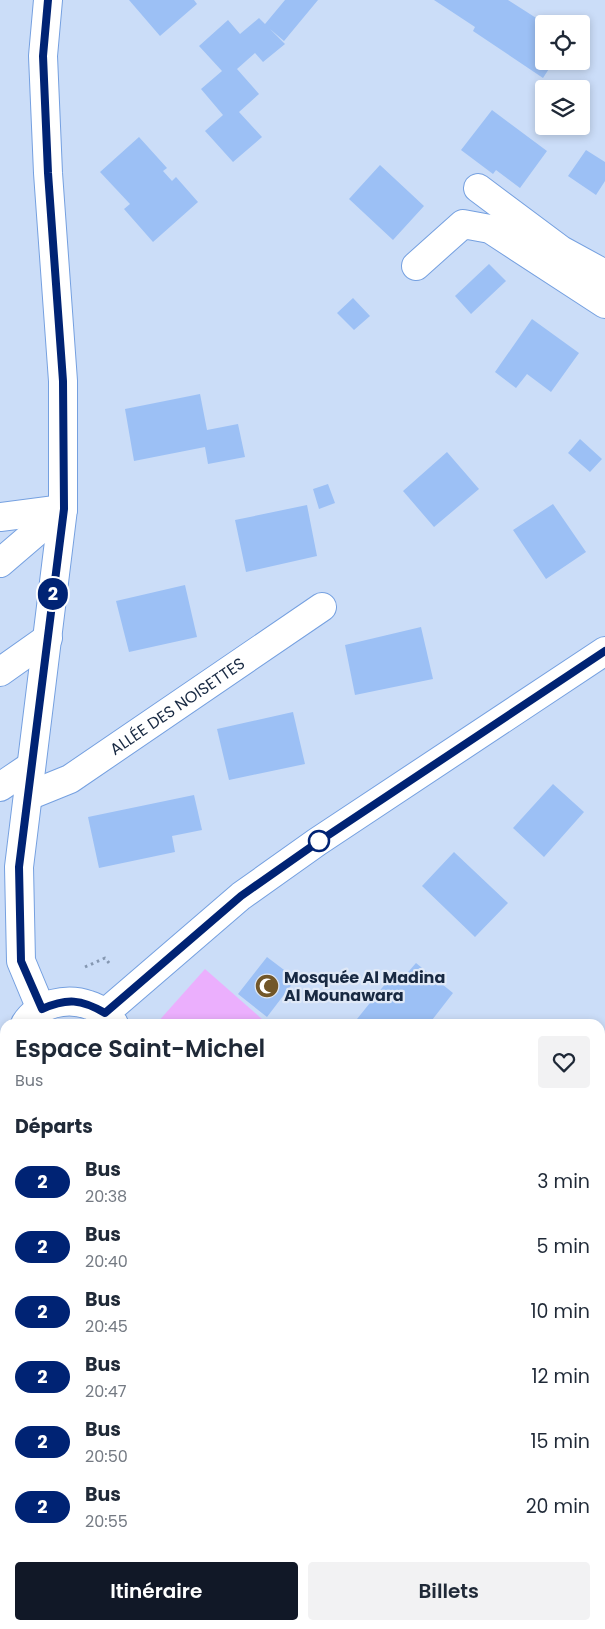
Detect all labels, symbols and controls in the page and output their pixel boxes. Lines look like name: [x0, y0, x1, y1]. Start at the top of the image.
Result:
map controls: [535, 15, 590, 135]
button: locate: [535, 15, 590, 70]
button: layers: [535, 80, 590, 135]
line badge: 2: [37, 578, 69, 610]
text: 2: [48, 581, 58, 606]
street label: ALLÉE DES NOISETTES: [105, 652, 250, 761]
unlabelled marker: [308, 830, 330, 852]
place label: Mosquée Al Madina Al Mounawara: [284, 966, 445, 1007]
mosque icon: Mosquée Al Madina Al Mounawara: [254, 973, 280, 999]
text: Espace Saint-Michel: [15, 1032, 265, 1065]
button: heart: [538, 1036, 590, 1088]
text: Bus: [15, 1069, 43, 1092]
text: Départs: [15, 1113, 93, 1140]
text: Bus: [85, 1156, 121, 1183]
text: 3 min: [537, 1168, 590, 1195]
text: 2: [37, 1169, 48, 1194]
text: 20:38: [85, 1185, 127, 1208]
text: Bus: [85, 1221, 121, 1248]
text: 5 min: [537, 1233, 590, 1260]
text: 2: [37, 1234, 48, 1259]
text: 20:40: [85, 1250, 128, 1273]
text: Bus: [85, 1286, 121, 1313]
text: 10 min: [531, 1298, 590, 1325]
text: 2: [37, 1299, 48, 1324]
text: 20:45: [85, 1315, 128, 1338]
text: Bus: [85, 1351, 121, 1378]
text: 12 min: [532, 1363, 590, 1390]
text: 2: [37, 1364, 48, 1389]
text: 20:47: [85, 1380, 126, 1403]
text: Bus: [85, 1416, 121, 1443]
text: 15 min: [531, 1428, 590, 1455]
text: 2: [37, 1429, 48, 1454]
text: 20:50: [85, 1445, 128, 1468]
text: Bus: [85, 1481, 121, 1508]
text: 20 min: [526, 1493, 590, 1520]
text: 2: [37, 1494, 48, 1519]
text: 20:55: [85, 1510, 128, 1533]
button: Itinéraire: [15, 1562, 298, 1620]
button: Billets: [308, 1562, 590, 1620]

